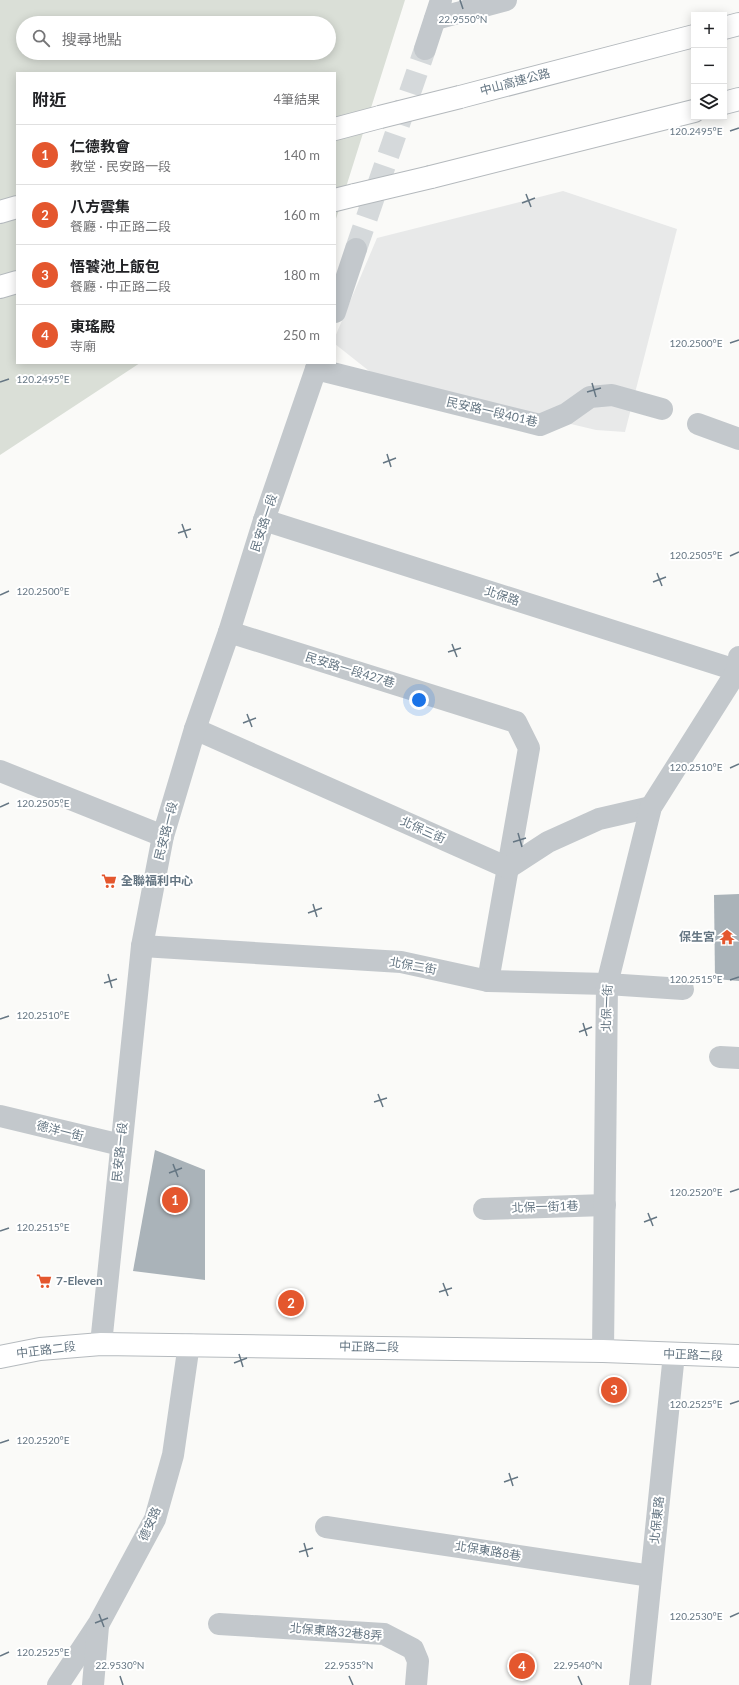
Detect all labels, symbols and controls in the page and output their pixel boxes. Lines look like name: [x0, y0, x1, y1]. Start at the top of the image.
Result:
map controls: [691, 12, 727, 120]
button: +: [691, 12, 727, 48]
text: 22.9550°N: [439, 13, 487, 25]
search box: [16, 16, 336, 60]
icon: search: [30, 27, 52, 49]
text: 搜尋地點: [62, 30, 122, 48]
button: −: [691, 48, 727, 84]
street label: 中山高速公路: [478, 65, 552, 98]
button: layers: [691, 84, 727, 120]
text: 附近: [32, 89, 66, 110]
text: 4筆結果: [273, 91, 320, 107]
text: 120.2495°E: [670, 125, 723, 137]
text: 仁德教會: [70, 137, 130, 155]
text: 1: [41, 147, 49, 163]
text: 140 m: [283, 147, 320, 163]
text: 教堂 · 民安路一段: [70, 158, 171, 174]
text: 八方雲集: [70, 197, 130, 215]
text: 2: [41, 207, 49, 223]
text: 160 m: [283, 207, 320, 223]
text: 餐廳 · 中正路二段: [70, 218, 171, 234]
text: 悟饕池上飯包: [70, 257, 160, 275]
text: 3: [41, 267, 49, 283]
text: 180 m: [283, 267, 320, 283]
text: 餐廳 · 中正路二段: [70, 278, 171, 294]
text: 東瑤殿: [70, 317, 115, 335]
text: 4: [41, 327, 49, 343]
text: 250 m: [283, 327, 320, 343]
text: 120.2500°E: [670, 337, 723, 349]
text: 寺廟: [70, 338, 96, 354]
text: 120.2495°E: [17, 373, 70, 385]
street label: 民安路一段401巷: [445, 394, 539, 429]
street label: 民安路一段: [247, 492, 280, 554]
text: 120.2505°E: [670, 549, 723, 561]
street label: 北保路: [483, 583, 522, 608]
text: 120.2500°E: [17, 585, 70, 597]
street label: 民安路一段427巷: [304, 649, 397, 690]
your location: [409, 690, 429, 710]
text: 120.2510°E: [670, 761, 723, 773]
text: 120.2505°E: [17, 797, 70, 809]
street label: 民安路一段: [151, 800, 180, 862]
street label: 北保三街: [398, 813, 448, 846]
supermarket icon: 全聯福利中心: [100, 872, 118, 890]
place label: 全聯福利中心: [121, 873, 193, 888]
temple icon: 保生宮: [718, 928, 736, 946]
place label: 保生宮: [679, 929, 715, 944]
street label: 北保二街: [388, 954, 438, 977]
text: 120.2515°E: [670, 973, 723, 985]
street label: 北保一街: [598, 984, 615, 1032]
text: 120.2510°E: [17, 1009, 70, 1021]
street label: 德洋一街: [35, 1117, 85, 1144]
street label: 民安路一段: [109, 1121, 130, 1183]
pin: 1: [162, 1185, 188, 1215]
text: 120.2520°E: [670, 1186, 723, 1198]
street label: 北保一街1巷: [511, 1198, 579, 1215]
text: 120.2515°E: [17, 1221, 70, 1233]
supermarket icon: 7-Eleven: [35, 1272, 53, 1290]
place label: 7-Eleven: [56, 1273, 103, 1288]
pin: 2: [278, 1288, 304, 1318]
street label: 中正路二段: [15, 1338, 77, 1361]
street label: 中正路二段: [339, 1338, 399, 1355]
street label: 中正路二段: [663, 1346, 723, 1363]
pin: 3: [601, 1375, 627, 1405]
text: 120.2525°E: [670, 1398, 723, 1410]
text: 120.2520°E: [17, 1434, 70, 1446]
street label: 北保東路: [647, 1495, 666, 1545]
street label: 德安路: [135, 1504, 164, 1543]
street label: 北保東路8巷: [454, 1538, 522, 1563]
text: 120.2530°E: [670, 1610, 723, 1622]
street label: 北保東路32巷8弄: [289, 1620, 383, 1643]
text: 120.2525°E: [17, 1646, 70, 1658]
pin: 4: [509, 1651, 535, 1681]
text: 22.9530°N: [96, 1659, 144, 1671]
text: 22.9535°N: [325, 1659, 373, 1671]
text: 22.9540°N: [554, 1659, 602, 1671]

